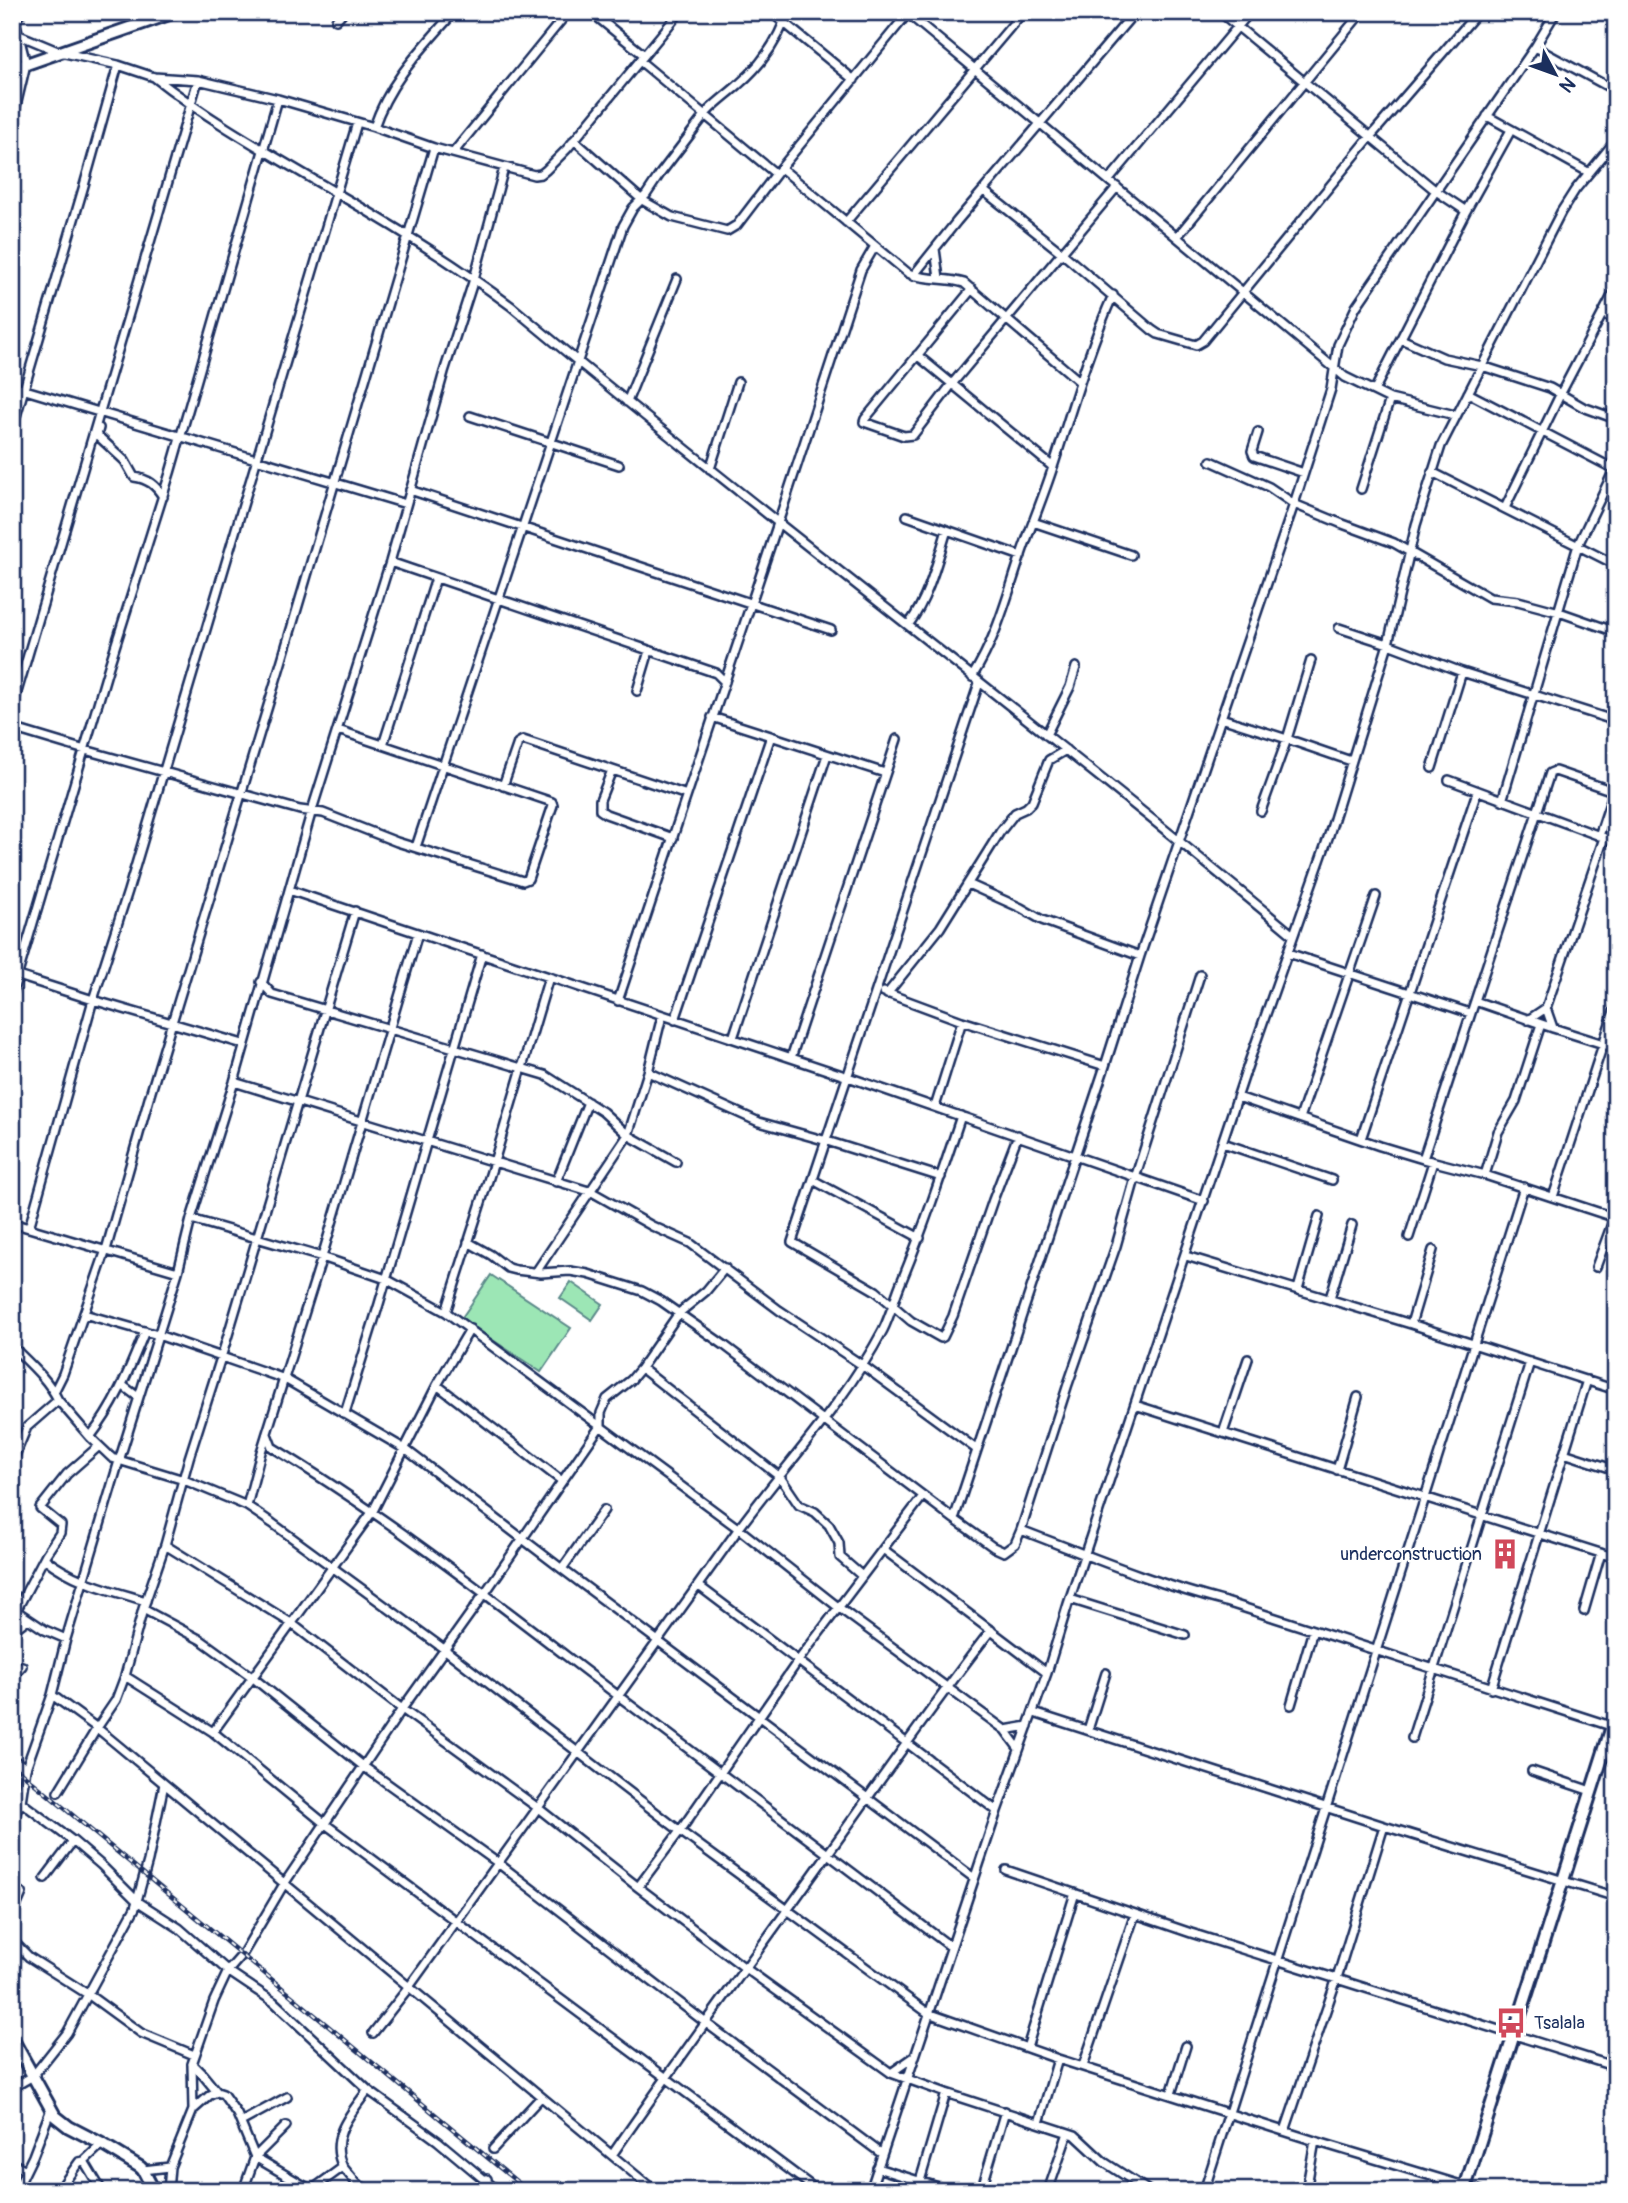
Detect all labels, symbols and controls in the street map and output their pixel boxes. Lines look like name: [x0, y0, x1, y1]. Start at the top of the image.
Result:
north arrow: [1520, 38, 1590, 108]
text: N: [1554, 72, 1580, 97]
building icon: underconstruction: [1488, 1537, 1522, 1571]
place label: underconstruction: [1340, 1543, 1482, 1566]
bus stop icon: Tsalala: [1494, 2006, 1528, 2040]
place label: Tsalala: [1534, 2012, 1585, 2035]

